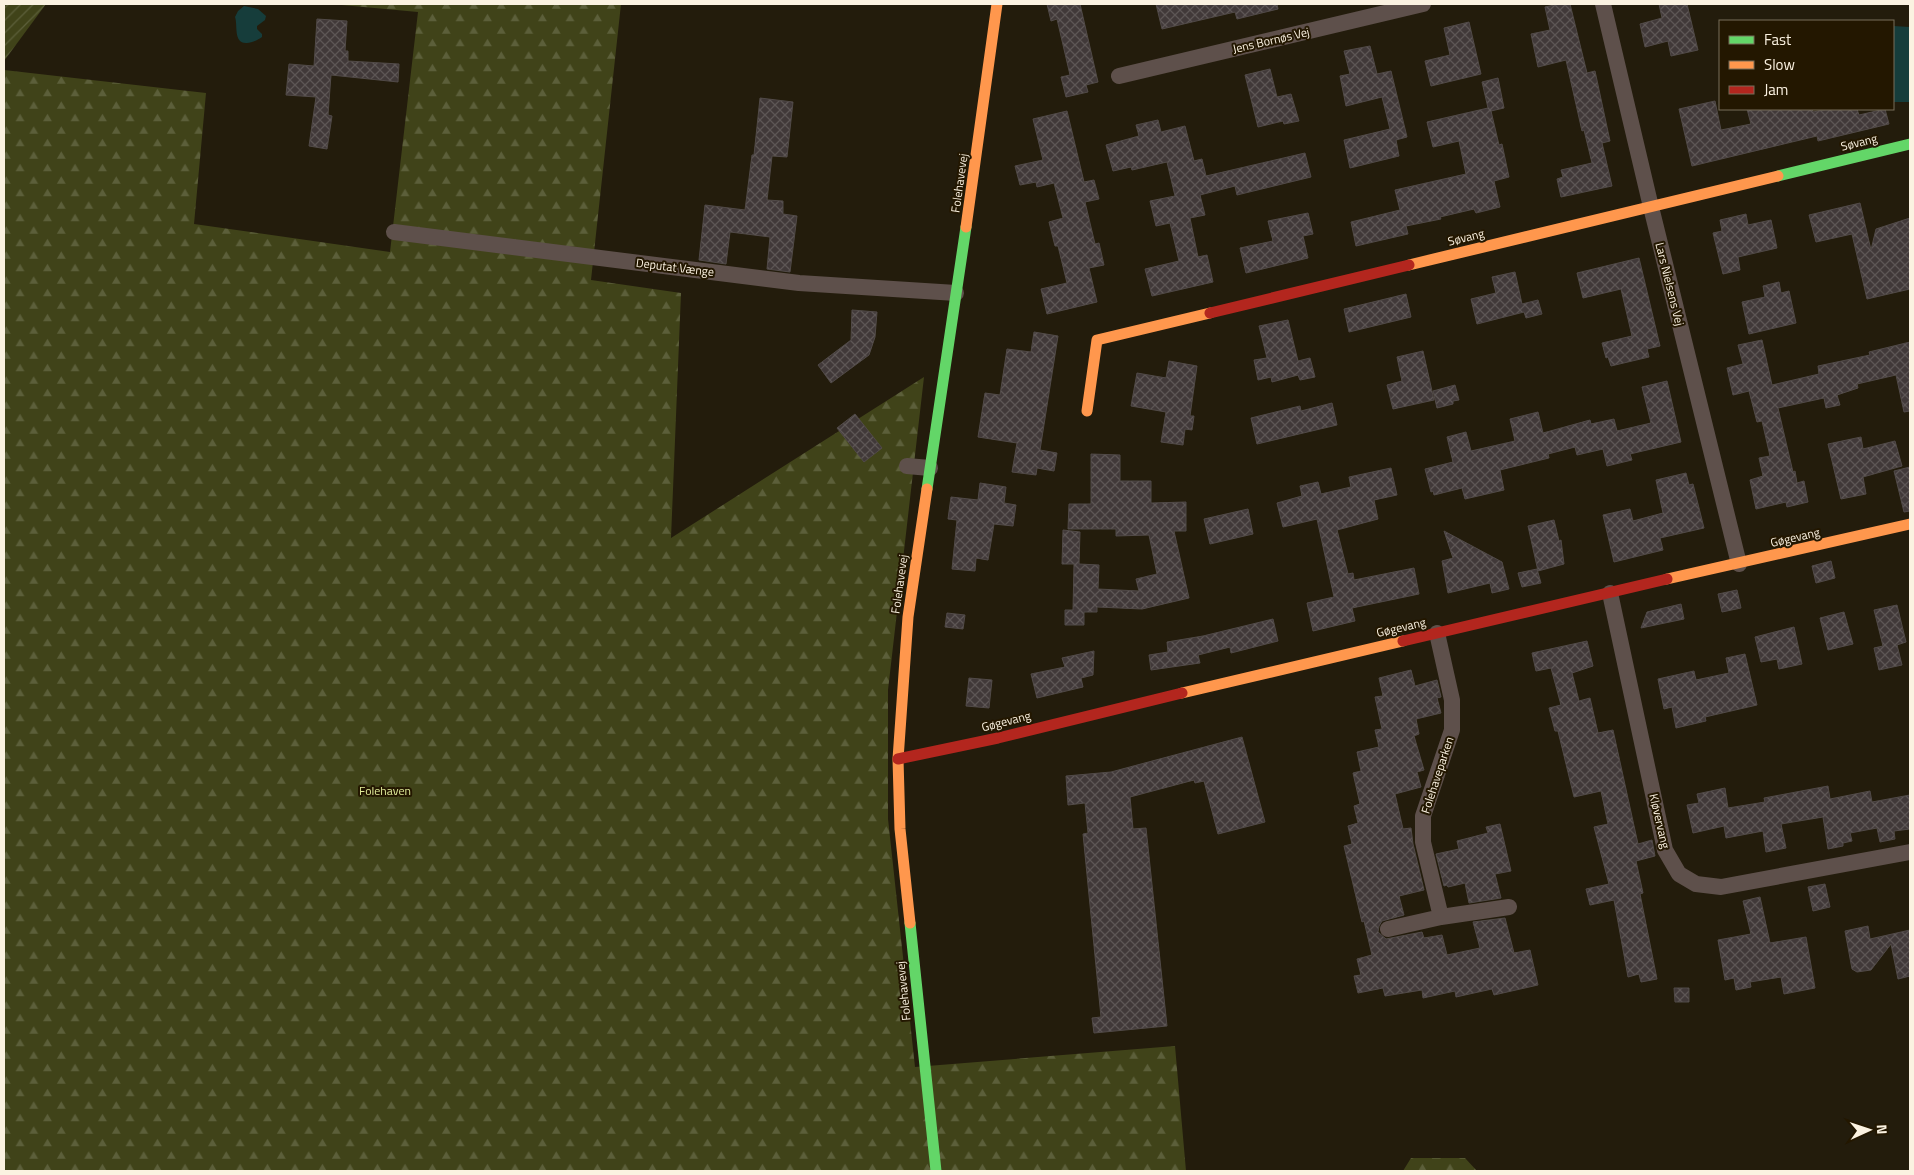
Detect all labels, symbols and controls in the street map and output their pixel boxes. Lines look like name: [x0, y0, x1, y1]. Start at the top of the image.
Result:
legend: [1719, 20, 1894, 110]
street label: Jens Bornøs Vej: [1231, 22, 1311, 58]
text: Fast: [1764, 28, 1792, 51]
text: Slow: [1764, 53, 1795, 76]
text: Jam: [1764, 78, 1788, 101]
street label: Søvang: [1839, 128, 1879, 156]
street label: Folehavevej: [945, 152, 973, 214]
street label: Søvang: [1446, 223, 1486, 251]
street label: Lars Nielsens Vej: [1650, 240, 1690, 328]
street label: Deputat Vænge: [635, 253, 715, 281]
street label: Gøgevang: [1768, 522, 1822, 552]
street label: Folehavevej: [885, 553, 913, 615]
street label: Gøgevang: [1374, 612, 1428, 642]
street label: Gøgevang: [979, 706, 1033, 736]
street label: Folehaveparken: [1416, 734, 1458, 816]
park label: Folehaven: [359, 781, 411, 800]
street label: Kløvervang: [1644, 792, 1676, 850]
street label: Folehavevej: [890, 960, 916, 1022]
north arrow: [1844, 1105, 1894, 1155]
text: N: [1872, 1124, 1893, 1135]

